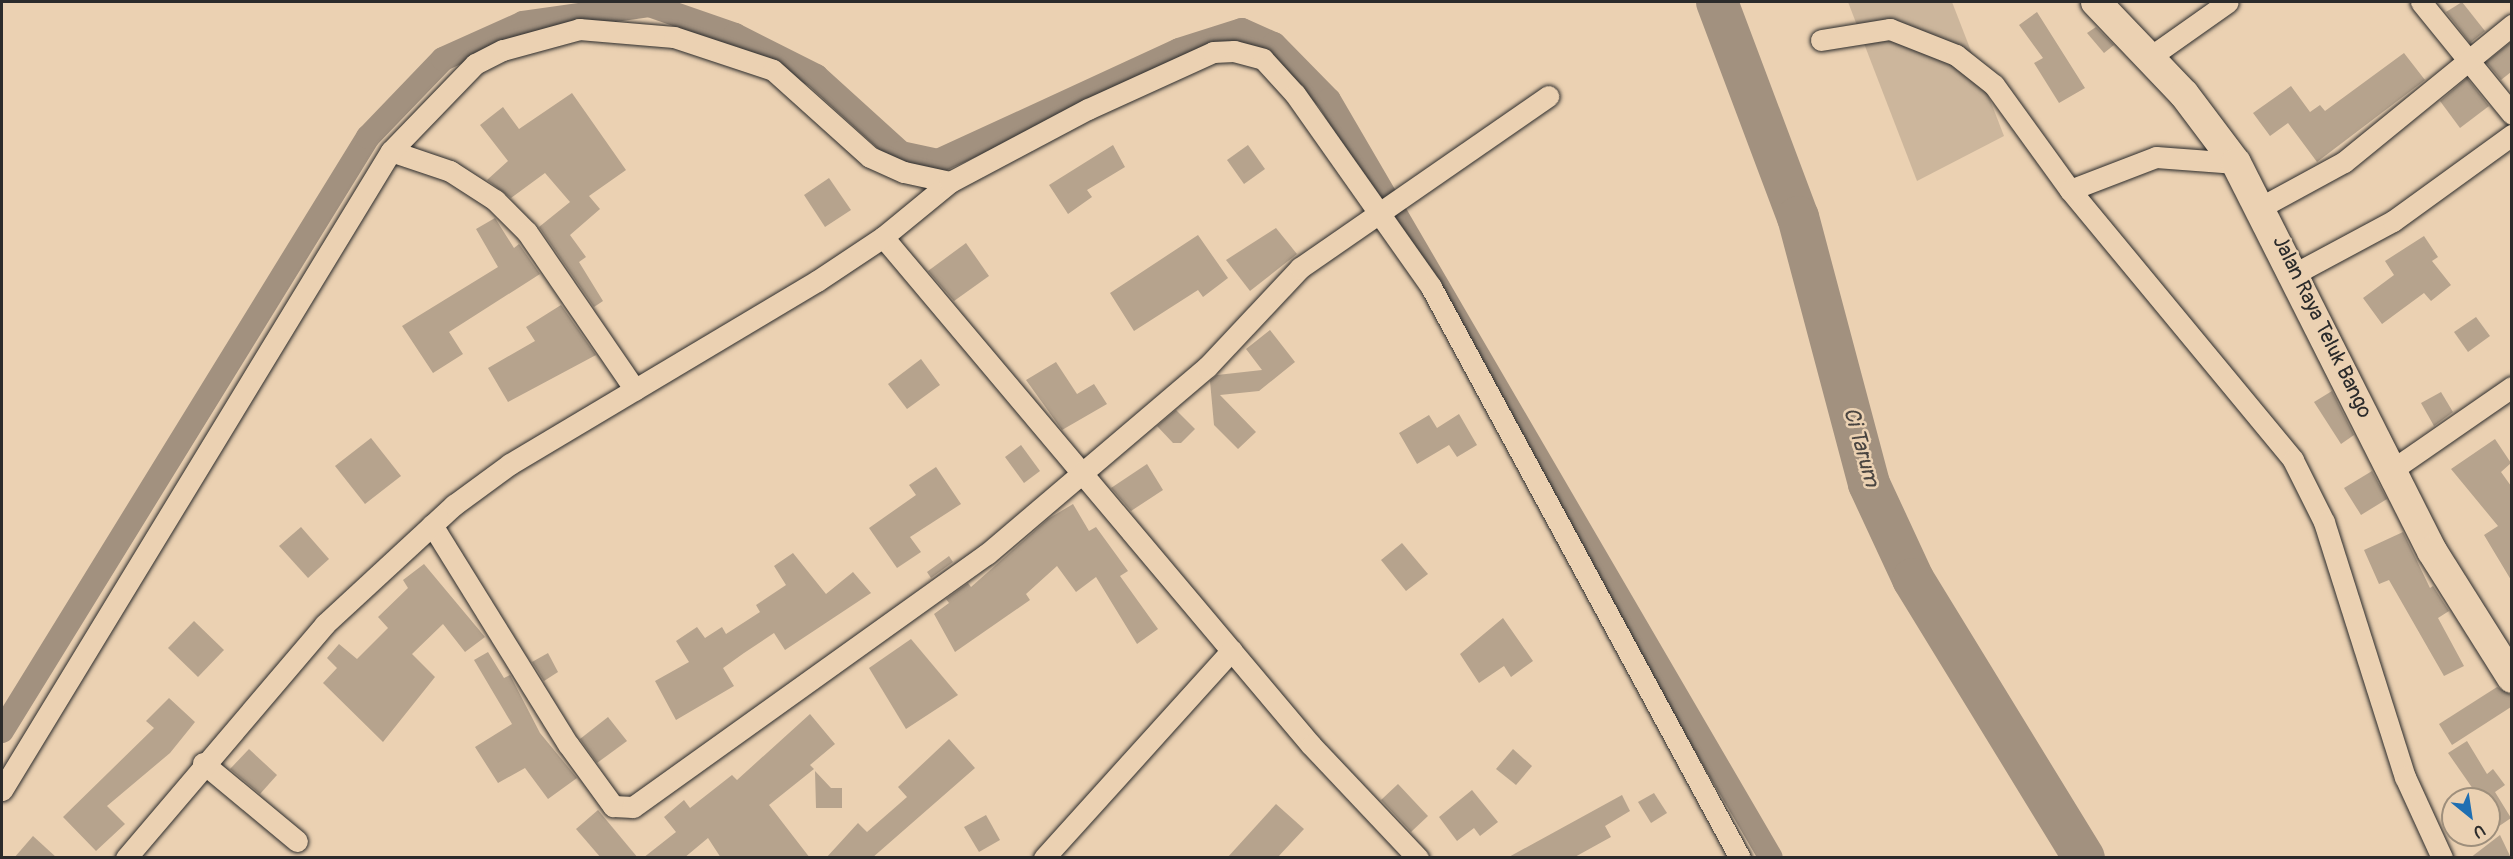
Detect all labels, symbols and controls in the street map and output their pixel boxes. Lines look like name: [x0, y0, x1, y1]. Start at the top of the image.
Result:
street label: Jalan Raya Teluk Bango: [2267, 232, 2377, 422]
water label: Ci Tarum: [1837, 404, 1885, 490]
north arrow: [2441, 787, 2501, 847]
text: U: [2469, 820, 2489, 842]

